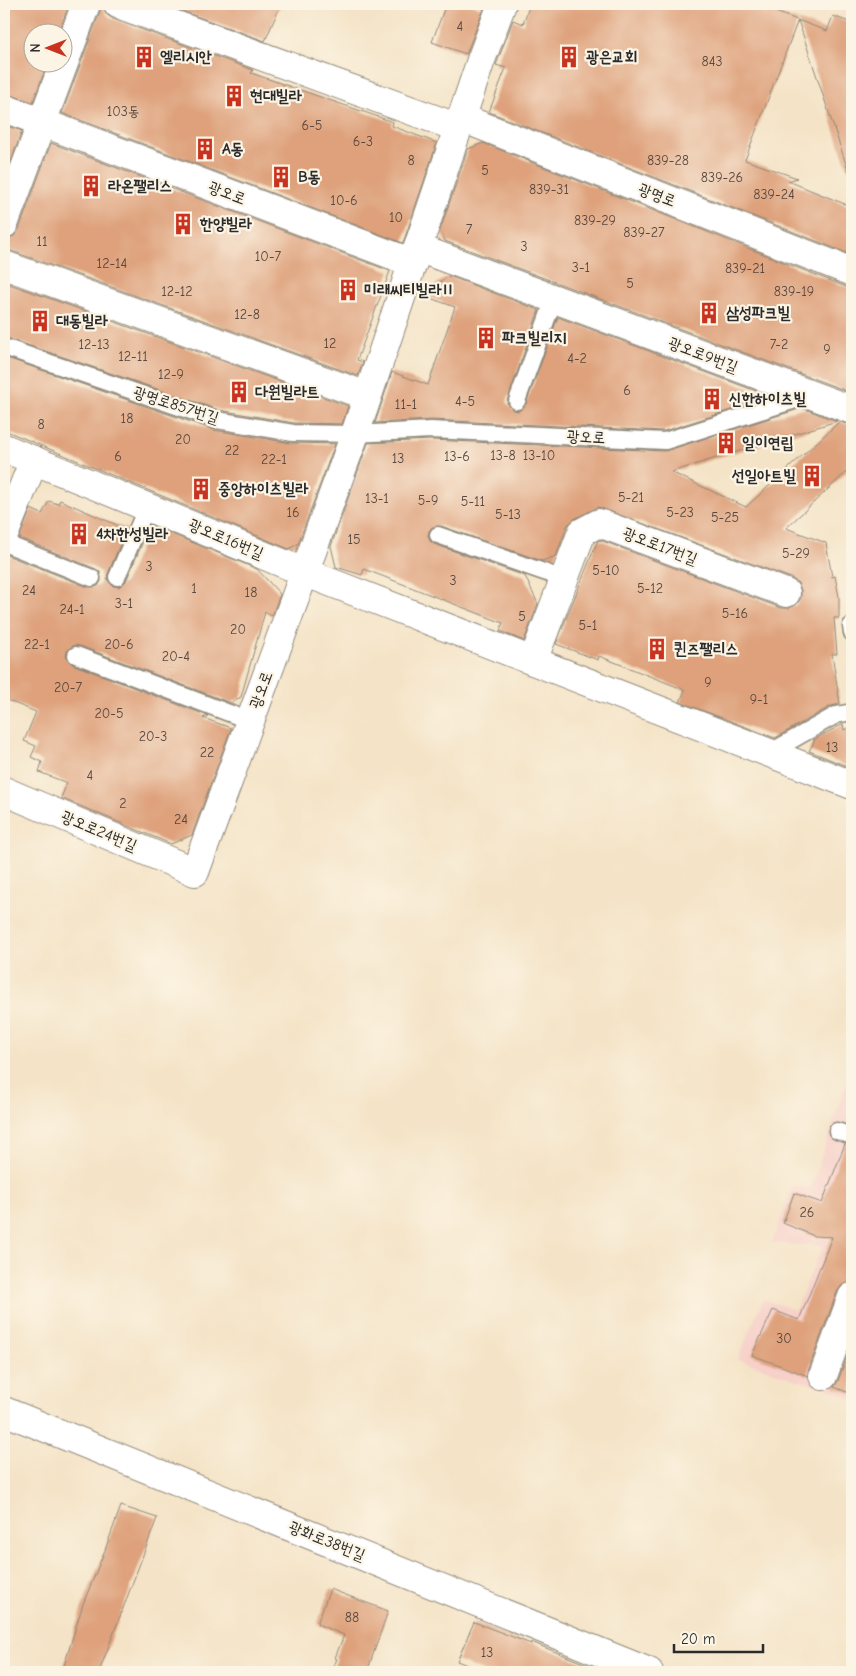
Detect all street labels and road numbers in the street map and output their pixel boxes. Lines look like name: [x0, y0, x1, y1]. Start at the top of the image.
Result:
street label: 광오로: [206, 178, 248, 208]
street label: 광명로: [636, 180, 678, 210]
street label: 광오로9번길: [666, 334, 740, 377]
street label: 광명로857번길: [131, 383, 221, 427]
street label: 광오로: [566, 427, 606, 447]
street label: 광오로16번길: [186, 515, 266, 563]
street label: 광오로17번길: [620, 524, 700, 568]
street label: 광오로: [246, 669, 276, 711]
street label: 광오로24번길: [58, 807, 140, 855]
street label: 광화로38번길: [286, 1518, 368, 1565]

